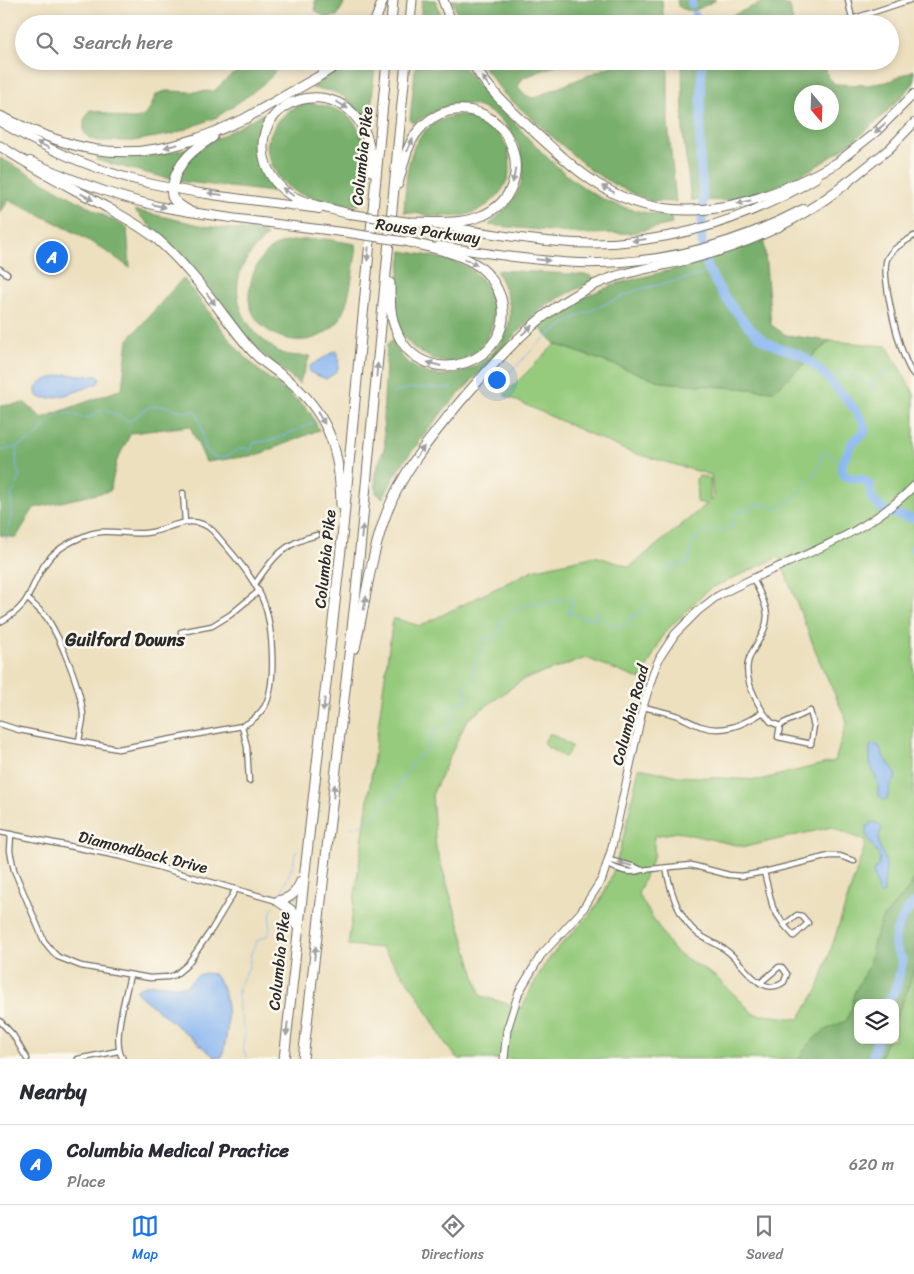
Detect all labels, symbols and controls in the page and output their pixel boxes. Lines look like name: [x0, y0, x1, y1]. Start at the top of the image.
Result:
search box: [15, 15, 899, 70]
text: Search here: [73, 26, 173, 59]
icon: search: [33, 29, 61, 57]
one-way arrow: [481, 76, 492, 89]
north arrow: [794, 85, 839, 130]
one-way arrow: [335, 101, 348, 110]
street label: Columbia Pike: [342, 105, 382, 207]
one-way arrow: [874, 122, 886, 134]
one-way arrow: [407, 138, 415, 152]
one-way arrow: [36, 141, 50, 149]
one-way arrow: [164, 142, 179, 150]
one-way arrow: [510, 168, 518, 183]
one-way arrow: [601, 185, 614, 194]
one-way arrow: [281, 187, 295, 197]
one-way arrow: [207, 190, 223, 198]
one-way arrow: [80, 193, 95, 201]
one-way arrow: [737, 198, 752, 206]
one-way arrow: [152, 202, 167, 210]
street label: Rouse Parkway: [374, 209, 483, 253]
one-way arrow: [631, 236, 647, 244]
pin: A: [36, 238, 68, 276]
one-way arrow: [364, 246, 372, 262]
one-way arrow: [535, 256, 551, 264]
one-way arrow: [463, 258, 478, 266]
one-way arrow: [206, 292, 217, 305]
one-way arrow: [520, 324, 532, 336]
one-way arrow: [426, 360, 442, 368]
one-way arrow: [373, 362, 381, 378]
your location: [484, 367, 510, 393]
one-way arrow: [316, 411, 326, 424]
one-way arrow: [415, 445, 425, 459]
street label: Columbia Pike: [305, 508, 345, 610]
one-way arrow: [358, 523, 366, 539]
one-way arrow: [361, 596, 369, 611]
district label: Guilford Downs: [64, 624, 186, 656]
street label: Columbia Road: [603, 660, 658, 768]
one-way arrow: [320, 697, 328, 713]
one-way arrow: [330, 783, 338, 799]
street label: Diamondback Drive: [75, 822, 211, 882]
one-way arrow: [617, 860, 632, 868]
street label: Columbia Pike: [259, 910, 299, 1012]
one-way arrow: [311, 944, 319, 960]
map controls: [854, 999, 899, 1044]
button: layers: [854, 999, 899, 1044]
one-way arrow: [283, 1021, 291, 1037]
text: Nearby: [20, 1073, 86, 1111]
text: Columbia Medical Practice: [67, 1134, 289, 1167]
text: A: [31, 1150, 41, 1179]
text: 620 m: [849, 1150, 894, 1179]
text: Place: [67, 1167, 106, 1196]
tab: Map: [131, 1212, 159, 1267]
tab: Directions: [421, 1212, 484, 1267]
tab: Saved: [746, 1212, 783, 1267]

